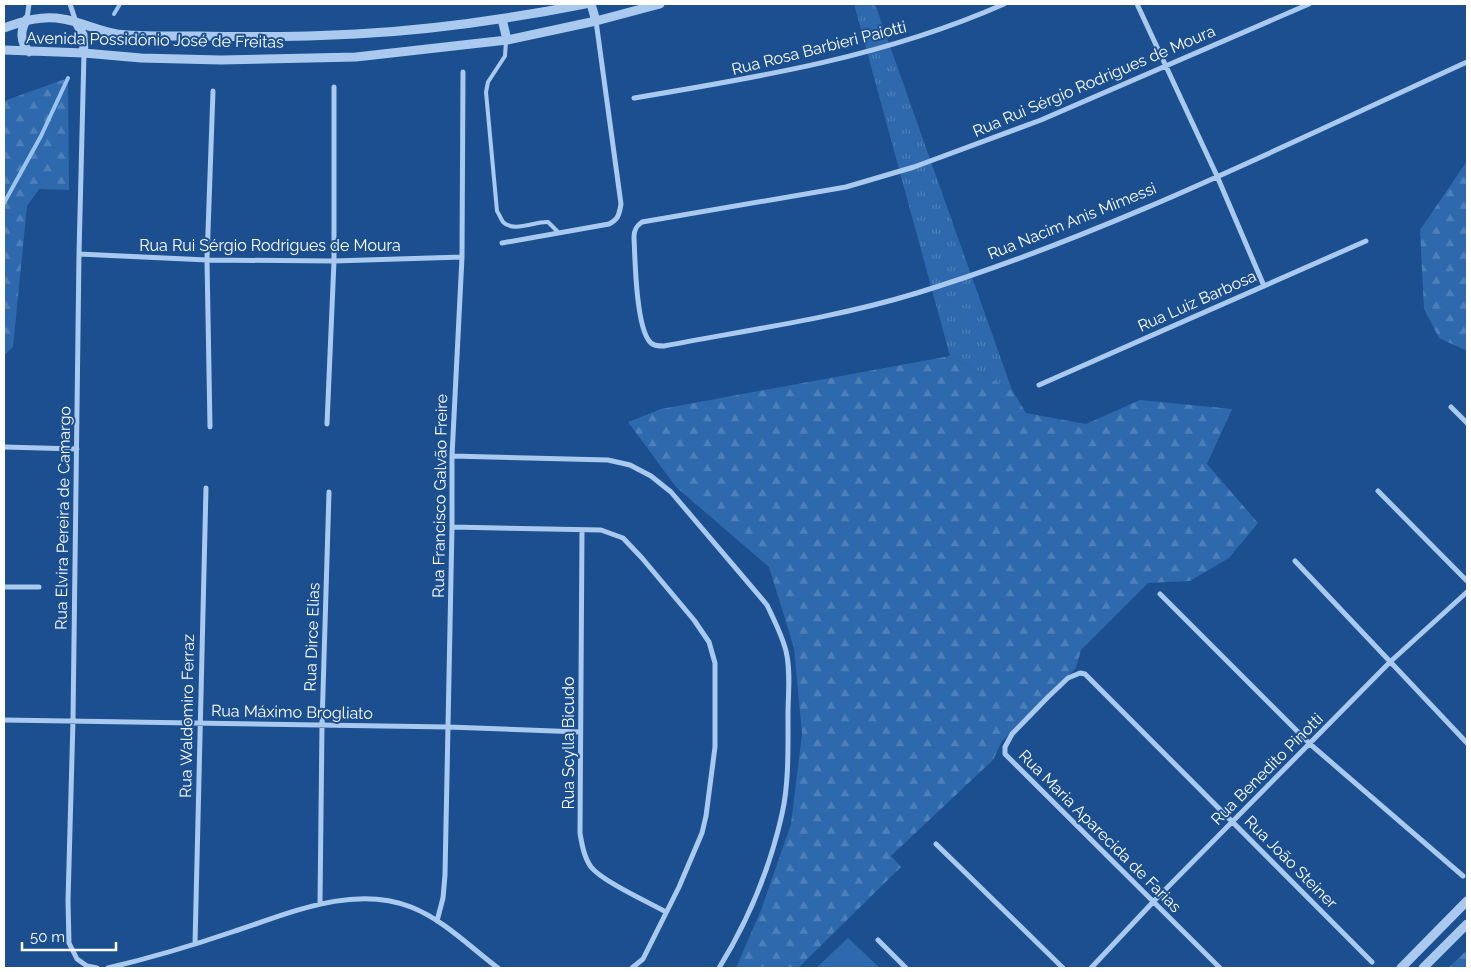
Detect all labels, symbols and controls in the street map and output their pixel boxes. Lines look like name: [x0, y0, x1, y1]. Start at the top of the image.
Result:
street label: Rua Rosa Barbieri Paiotti: [730, 17, 908, 79]
street label: Rua Rui Sérgio Rodrigues de Moura: [970, 21, 1218, 141]
street label: Avenida Possidônio José de Freitas: [26, 28, 284, 52]
street label: Rua Nacim Anis Mimessi: [985, 178, 1159, 264]
street label: Rua Rui Sérgio Rodrigues de Moura: [139, 236, 401, 255]
street label: Rua Luiz Barbosa: [1135, 266, 1259, 336]
street label: Rua Francisco Galvão Freire: [429, 394, 451, 598]
street label: Rua Elvira Pereira de Camargo: [52, 406, 74, 630]
street label: Rua Dirce Elias: [301, 582, 323, 692]
street label: Rua Waldomiro Ferraz: [176, 634, 198, 798]
street label: Rua Scylla Bicudo: [559, 676, 578, 810]
street label: Rua Máximo Brogliato: [211, 701, 373, 723]
street label: Rua Benedito Pinotti: [1207, 709, 1327, 829]
street label: Rua Maria Aparecida de Farias: [1015, 746, 1185, 916]
street label: Rua João Steiner: [1241, 812, 1342, 913]
scale bar: [22, 920, 116, 952]
text: 50 m: [30, 928, 65, 946]

